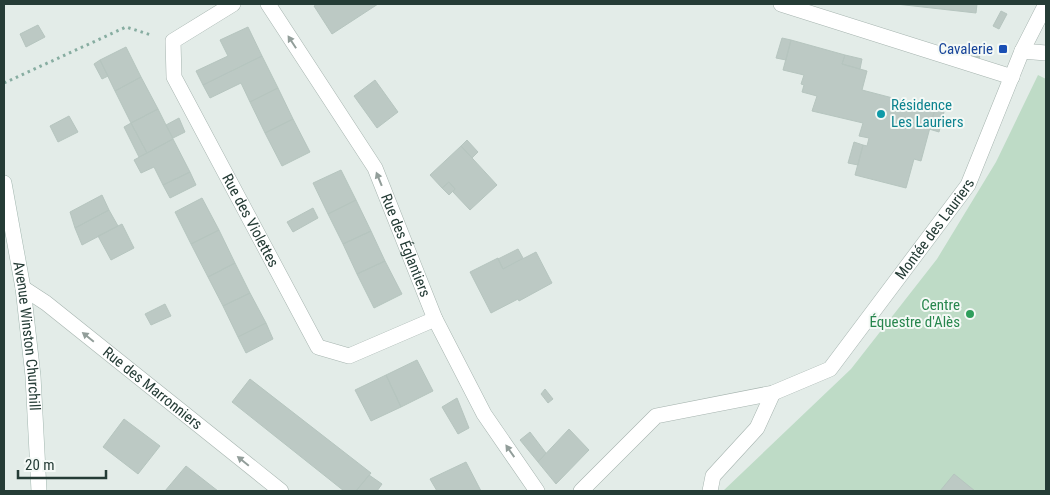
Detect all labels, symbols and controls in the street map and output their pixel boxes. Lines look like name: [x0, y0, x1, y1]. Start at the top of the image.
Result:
one-way arrow: [288, 35, 297, 49]
place label: Cavalerie: [938, 40, 993, 58]
marker: Cavalerie: [997, 43, 1009, 55]
place label: Résidence Les Lauriers: [891, 96, 964, 131]
marker: Résidence Les Lauriers: [875, 108, 887, 120]
street label: Rue des Violettes: [218, 171, 283, 270]
one-way arrow: [375, 171, 383, 186]
street label: Montée des Lauriers: [891, 177, 978, 283]
street label: Rue des Églantiers: [377, 191, 434, 300]
street label: Avenue Winston Churchill: [9, 260, 44, 411]
place label: Centre Équestre d'Alès: [870, 296, 960, 331]
marker: Centre Équestre d'Alès: [964, 308, 976, 320]
one-way arrow: [82, 332, 95, 343]
street label: Rue des Marronniers: [99, 343, 206, 434]
one-way arrow: [505, 444, 515, 458]
scale bar: [18, 448, 105, 480]
one-way arrow: [237, 455, 250, 466]
text: 20 m: [25, 456, 55, 474]

